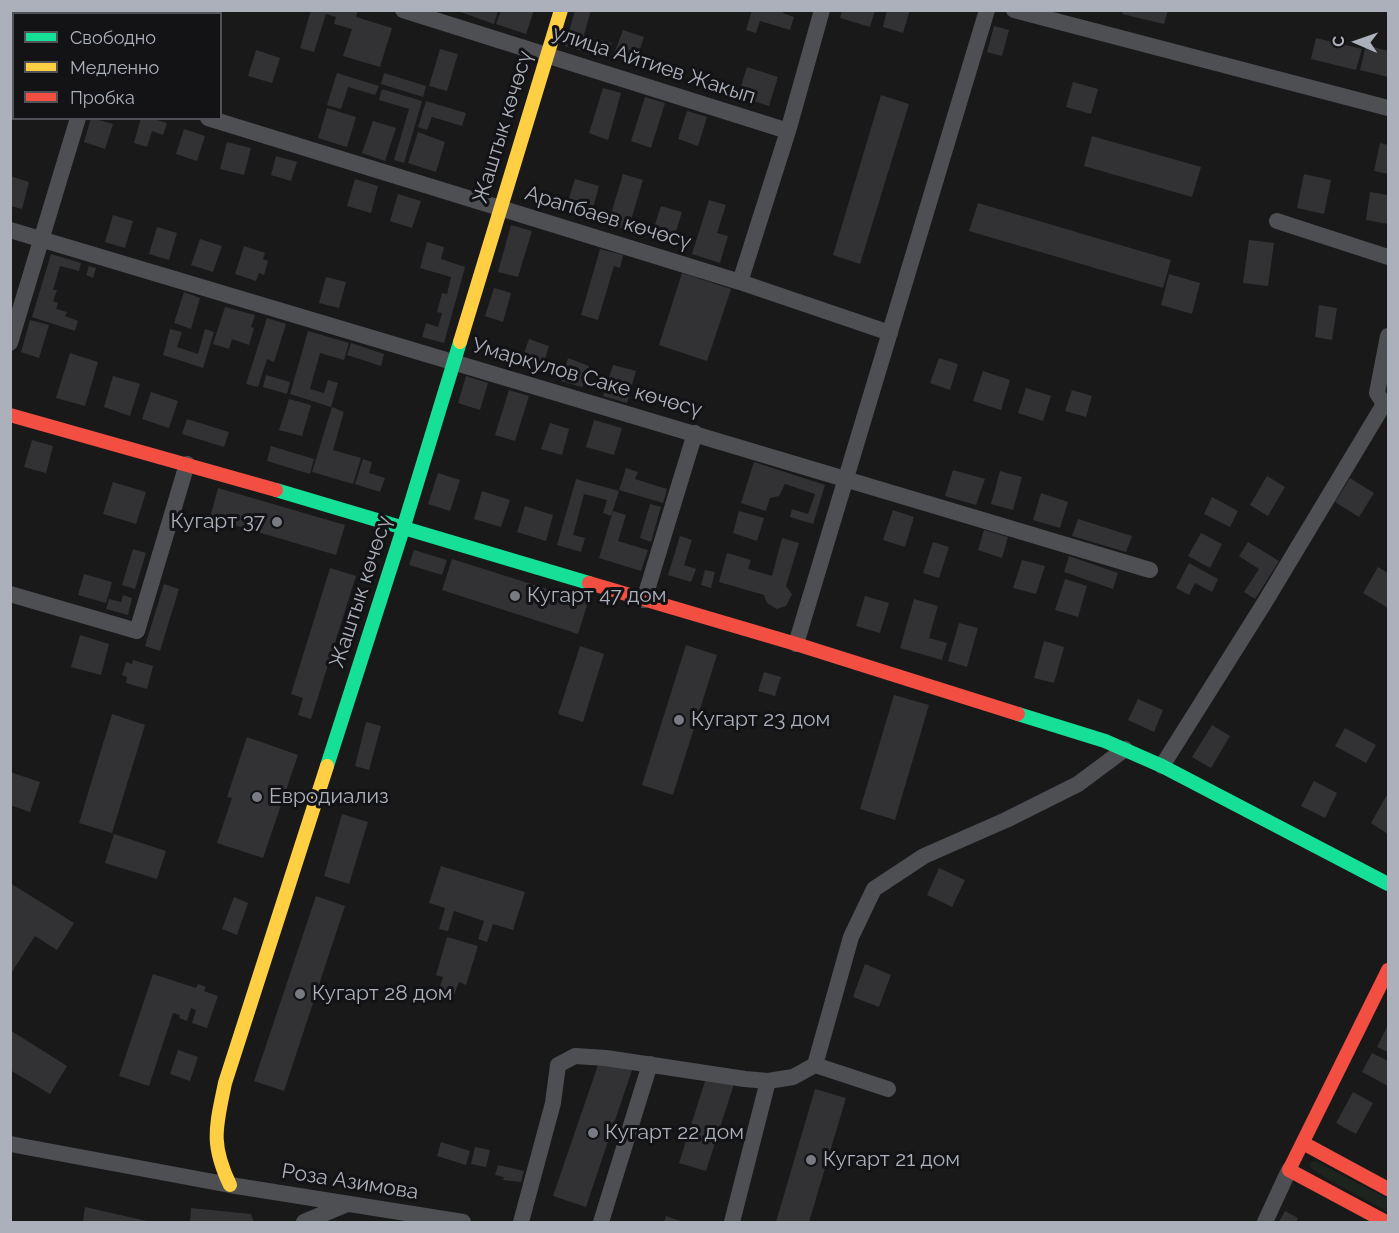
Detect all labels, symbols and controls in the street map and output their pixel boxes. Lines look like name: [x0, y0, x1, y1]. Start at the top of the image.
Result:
legend: [12, 12, 222, 120]
north arrow: [1327, 12, 1387, 72]
street label: улица Айтиев Жакып: [549, 20, 759, 110]
text: Свободно: [70, 27, 156, 48]
text: С: [1329, 36, 1348, 47]
street label: Жаштык көчөсү: [468, 48, 538, 206]
text: Медленно: [70, 57, 159, 78]
text: Пробка: [70, 87, 135, 108]
street label: Арапбаев көчөсү: [522, 181, 694, 255]
street label: Умаркулов Саке көчөсү: [469, 333, 705, 423]
place label: Кугарт 37: [170, 509, 265, 535]
street label: Жаштык көчөсү: [325, 513, 397, 671]
marker: Кугарт 37: [270, 515, 284, 529]
place label: Кугарт 47 дом: [527, 583, 667, 609]
marker: Кугарт 47 дом: [508, 589, 522, 603]
place label: Кугарт 23 дом: [691, 707, 830, 733]
marker: Кугарт 23 дом: [672, 713, 686, 727]
place label: Евродиализ: [269, 784, 389, 810]
marker: Евродиализ: [250, 790, 264, 804]
place label: Кугарт 28 дом: [312, 981, 452, 1007]
marker: Кугарт 28 дом: [293, 987, 307, 1001]
place label: Кугарт 22 дом: [605, 1120, 744, 1146]
marker: Кугарт 22 дом: [586, 1126, 600, 1140]
place label: Кугарт 21 дом: [823, 1147, 960, 1173]
marker: Кугарт 21 дом: [804, 1153, 818, 1167]
street label: Роза Азимова: [280, 1159, 420, 1205]

